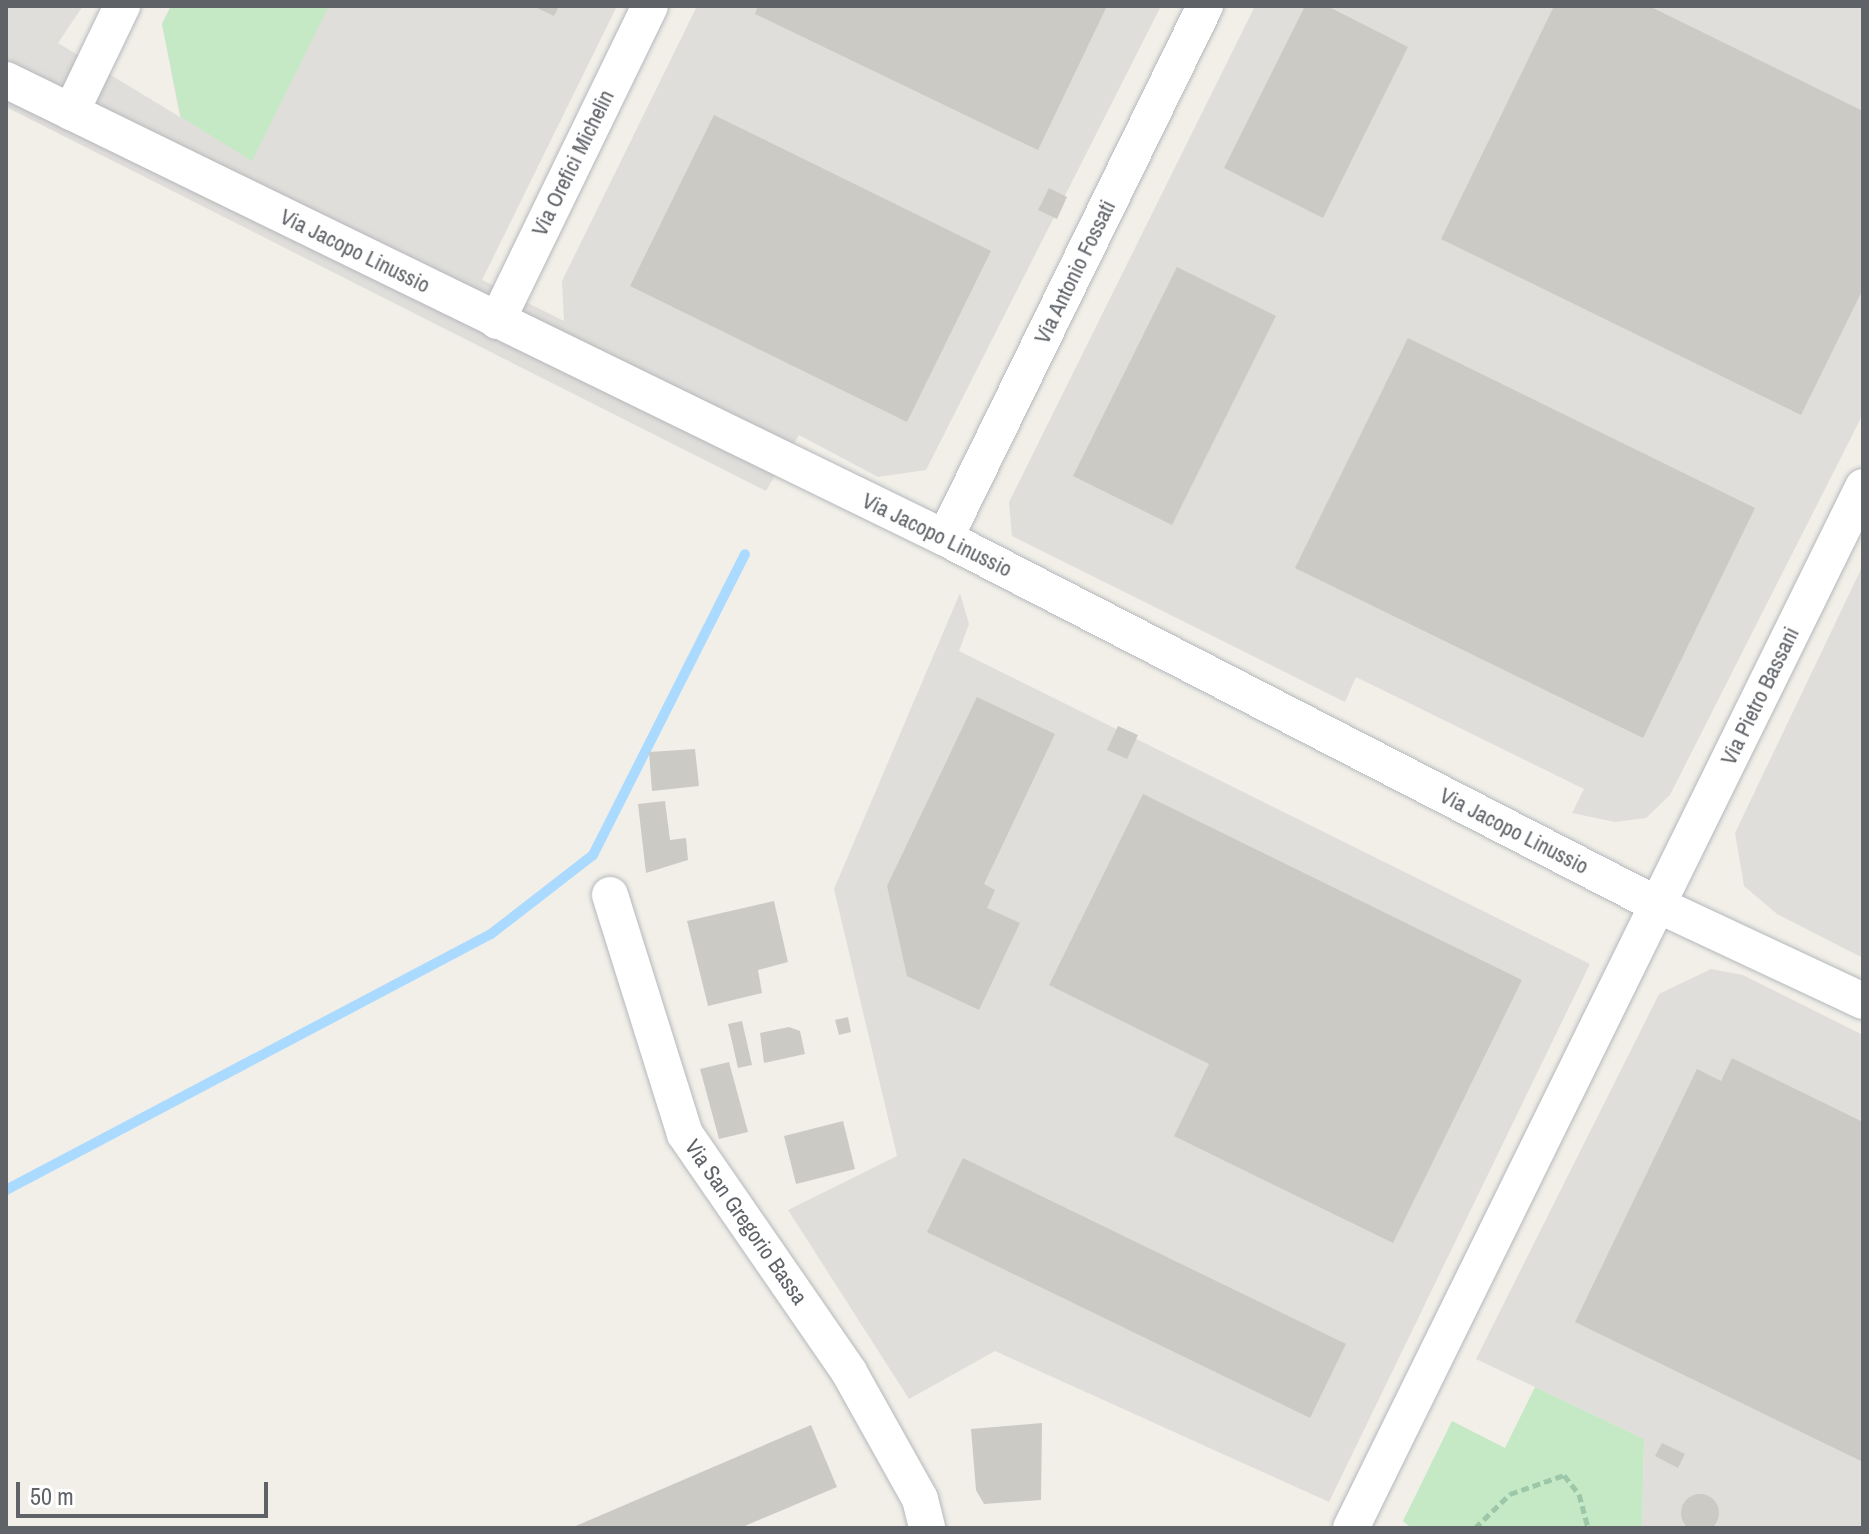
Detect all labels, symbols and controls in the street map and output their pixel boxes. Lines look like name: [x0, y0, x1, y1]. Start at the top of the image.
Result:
street label: Via Orefici Michelin: [526, 86, 620, 240]
street label: Via Antonio Fossati: [1029, 196, 1121, 348]
street label: Via Jacopo Linussio: [276, 203, 434, 299]
street label: Via Jacopo Linussio: [858, 487, 1016, 583]
street label: Via Pietro Bassani: [1715, 623, 1805, 769]
street label: Via Jacopo Linussio: [1435, 782, 1593, 880]
street label: Via San Gregorio Bassa: [679, 1134, 813, 1310]
scale bar: [20, 1466, 272, 1516]
text: 50 m: [30, 1480, 74, 1512]

